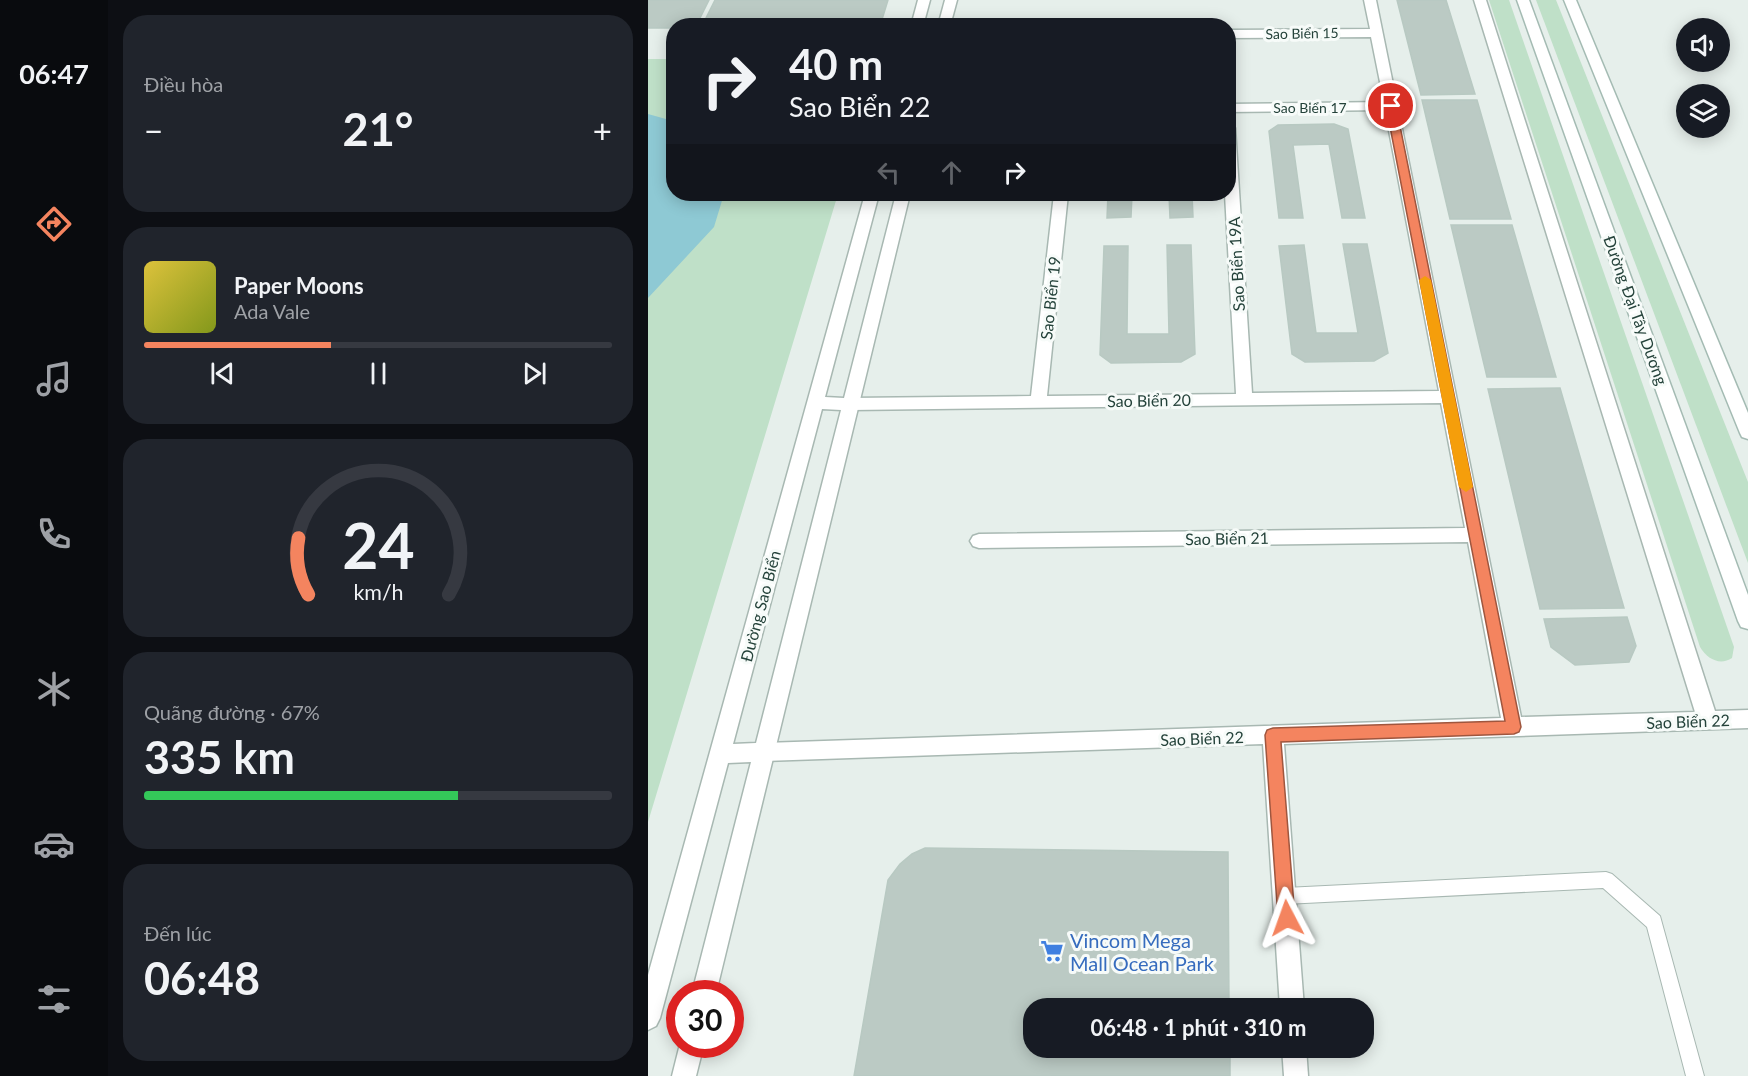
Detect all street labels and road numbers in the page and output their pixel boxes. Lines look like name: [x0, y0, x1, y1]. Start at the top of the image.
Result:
street label: Sao Biển 15: [1265, 24, 1339, 42]
street label: Sao Biển 17: [1273, 99, 1347, 116]
street label: Sao Biển 19A: [1224, 216, 1248, 312]
street label: Đường Đại Tây Dương: [1600, 233, 1672, 387]
street label: Sao Biển 19: [1036, 255, 1064, 341]
street label: Sao Biển 20: [1107, 390, 1191, 410]
street label: Sao Biển 21: [1185, 528, 1269, 548]
street label: Đường Sao Biển: [736, 548, 784, 664]
street label: Sao Biển 22: [1646, 710, 1730, 732]
street label: Sao Biển 22: [1160, 727, 1244, 749]

